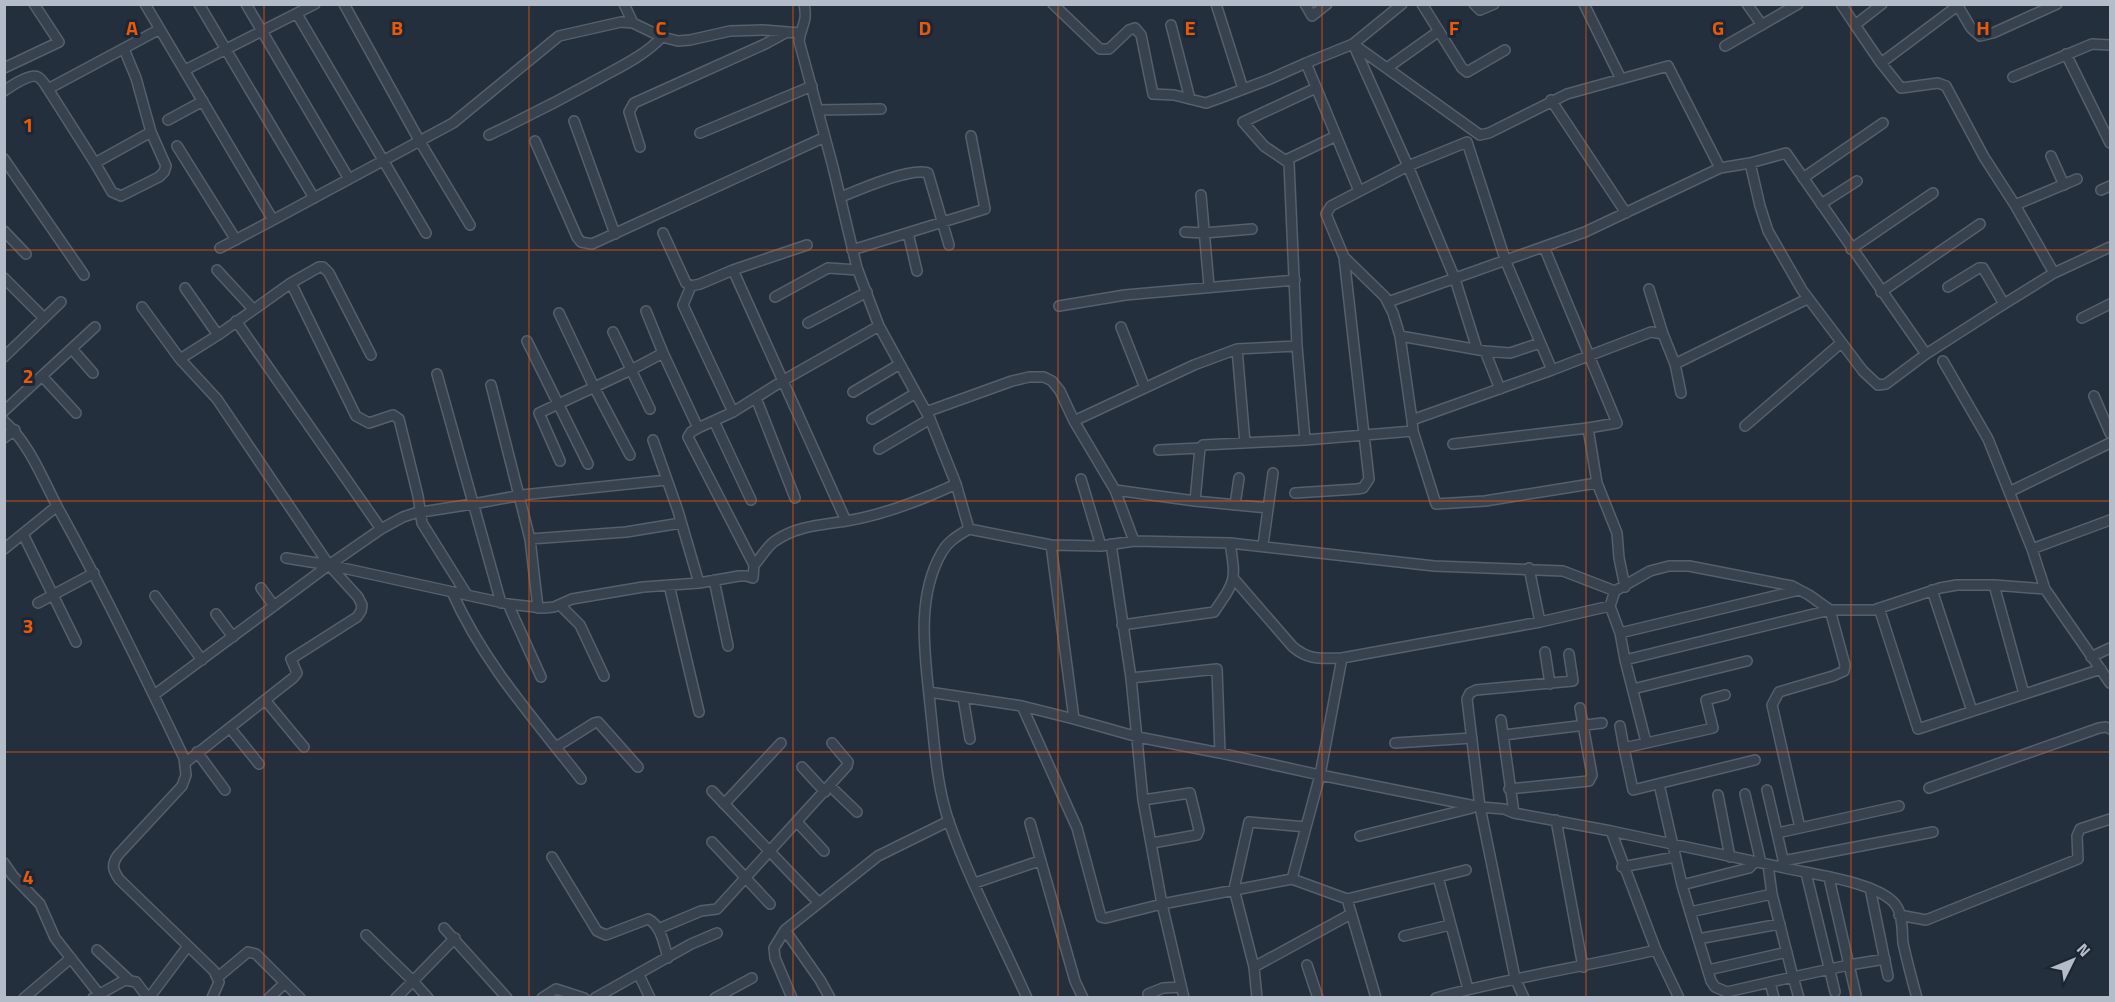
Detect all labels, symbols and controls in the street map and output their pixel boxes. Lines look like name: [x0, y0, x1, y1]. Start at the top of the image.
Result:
text: A: [126, 12, 138, 43]
text: B: [391, 12, 403, 43]
text: C: [656, 12, 667, 43]
text: D: [919, 12, 931, 43]
text: E: [1184, 12, 1196, 43]
text: F: [1449, 12, 1460, 43]
text: G: [1712, 12, 1724, 43]
text: H: [1976, 12, 1990, 43]
text: 1: [22, 109, 34, 140]
text: 2: [22, 360, 34, 391]
text: 3: [22, 610, 34, 641]
text: 4: [22, 861, 34, 892]
north arrow: [2043, 930, 2103, 990]
text: N: [2071, 938, 2097, 962]

